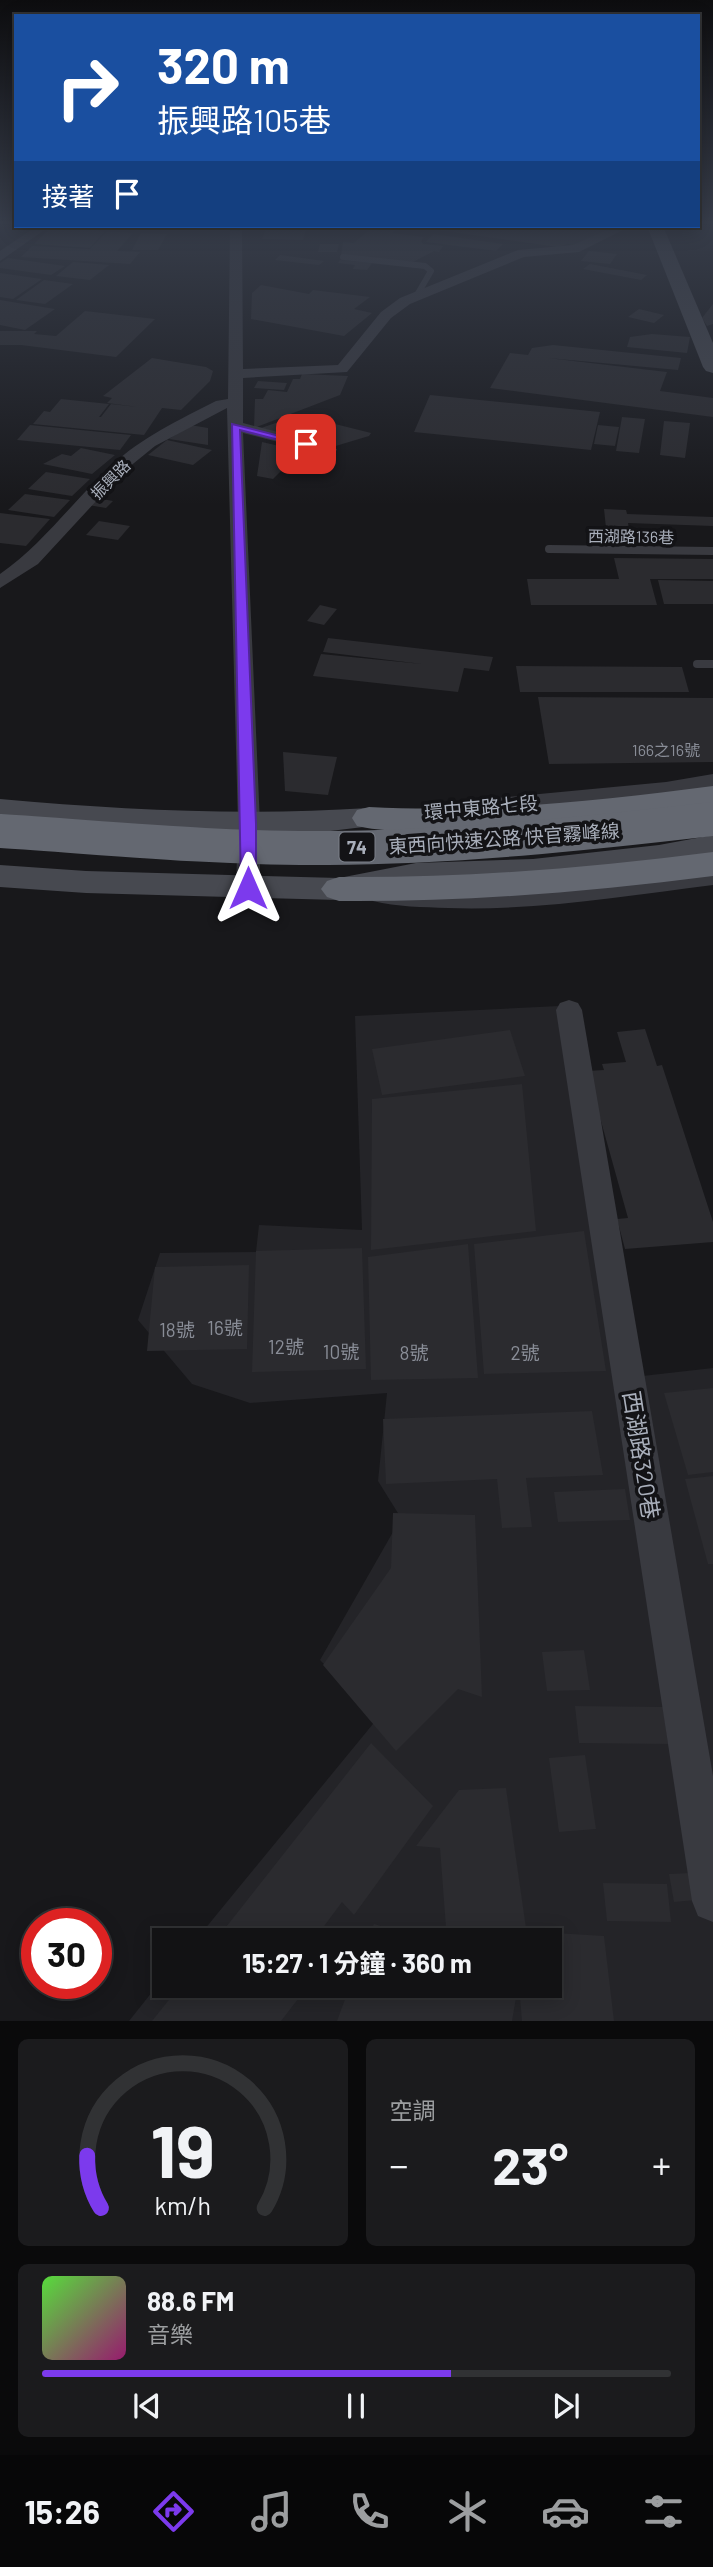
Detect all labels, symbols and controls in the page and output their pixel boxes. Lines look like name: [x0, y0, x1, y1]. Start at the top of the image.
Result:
text: 320 m: [157, 35, 290, 94]
icon: right: [42, 42, 133, 133]
text: 振興路105巷: [157, 100, 331, 138]
icon: arrive: [108, 175, 146, 213]
text: 接著: [42, 180, 94, 211]
pin: [276, 414, 336, 474]
icon: arrive: [287, 425, 325, 463]
street label: 振興路: [86, 455, 134, 503]
street label: 西湖路136巷: [588, 526, 674, 546]
house number: 166之16號: [632, 740, 700, 759]
street label: 環中東路七段: [423, 791, 539, 823]
street label: 東西向快速公路 快官霧峰線: [388, 818, 620, 858]
road number: 74: [340, 832, 374, 862]
position arrow: [211, 851, 285, 925]
house number: 16號: [207, 1316, 243, 1339]
house number: 18號: [159, 1318, 195, 1341]
house number: 12號: [268, 1335, 304, 1358]
house number: 10號: [323, 1340, 359, 1363]
house number: 8號: [400, 1341, 428, 1364]
house number: 2號: [510, 1341, 540, 1364]
street label: 西湖路320巷: [618, 1389, 666, 1521]
speed limit sign: 30: [21, 1908, 112, 1999]
text: 15:27 · 1 分鐘 · 360 m: [242, 1947, 472, 1978]
text: 空調: [390, 2096, 436, 2124]
text: 19: [151, 2106, 215, 2194]
text: 23°: [492, 2133, 568, 2195]
text: −: [390, 2141, 409, 2187]
text: +: [652, 2141, 671, 2187]
text: km/h: [154, 2190, 211, 2220]
text: 88.6 FM: [147, 2285, 234, 2316]
text: 音樂: [147, 2320, 193, 2348]
icon: previous: [128, 2387, 166, 2425]
icon: pause: [337, 2387, 375, 2425]
icon: next: [547, 2387, 585, 2425]
icon: directions: [149, 2487, 198, 2536]
icon: music: [247, 2487, 296, 2536]
icon: phone: [345, 2487, 394, 2536]
icon: climate: [443, 2487, 492, 2536]
icon: car: [541, 2487, 590, 2536]
icon: filters: [639, 2487, 688, 2536]
text: 15:26: [25, 2492, 100, 2530]

